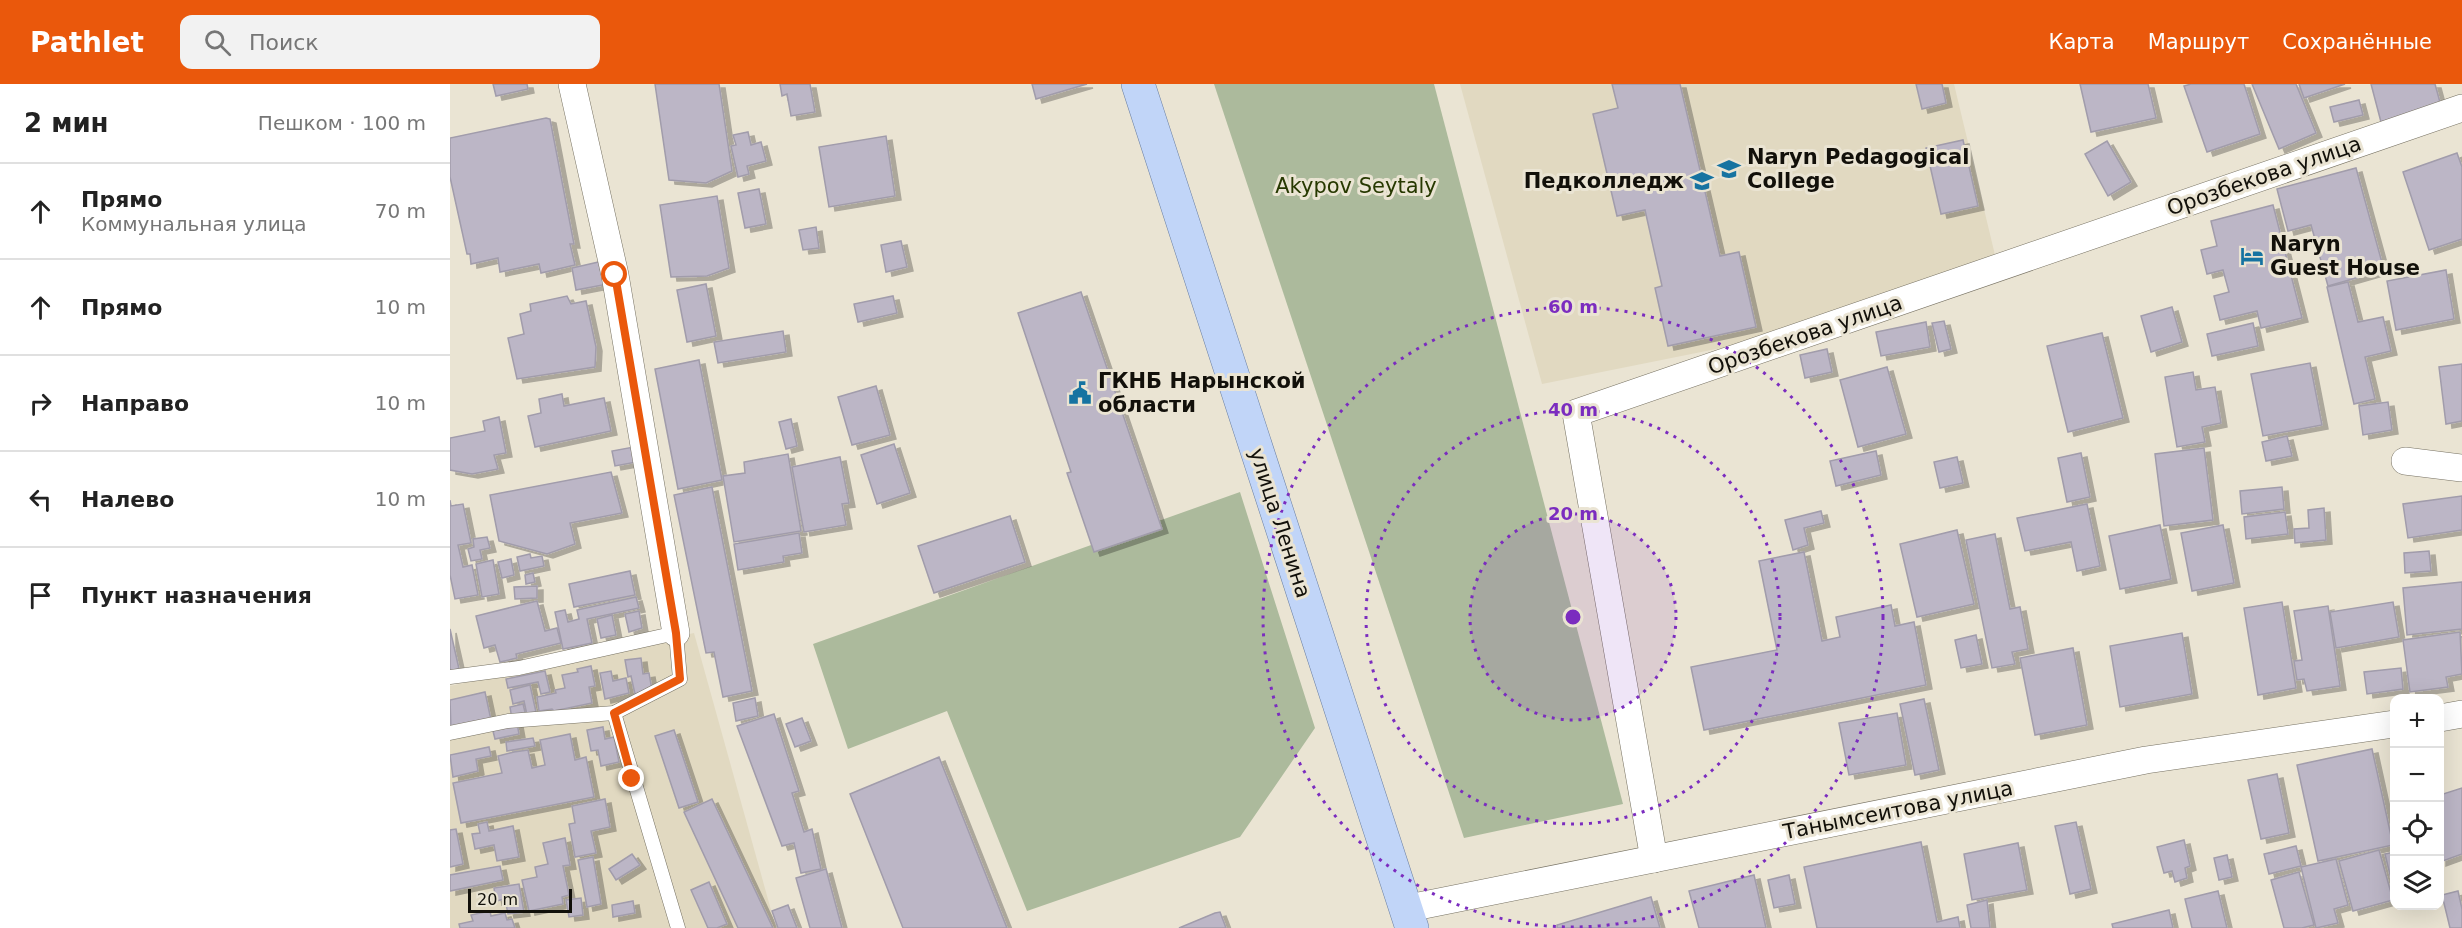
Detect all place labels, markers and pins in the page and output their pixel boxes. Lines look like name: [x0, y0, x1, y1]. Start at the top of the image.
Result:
place label: Naryn Pedagogical College: [1747, 145, 1969, 193]
school or university icon: Naryn Pedagogical College: [1716, 156, 1742, 182]
school or university icon: Педколледж: [1689, 168, 1715, 194]
place label: Педколледж: [1524, 169, 1684, 193]
place label: Naryn Guest House: [2270, 232, 2420, 280]
hotel icon: Naryn Guest House: [2239, 243, 2265, 269]
place label: ГКНБ Нарынской области: [1098, 369, 1306, 417]
public building icon: ГКНБ Нарынской области: [1067, 380, 1093, 406]
centre of rings: [1563, 607, 1583, 627]

